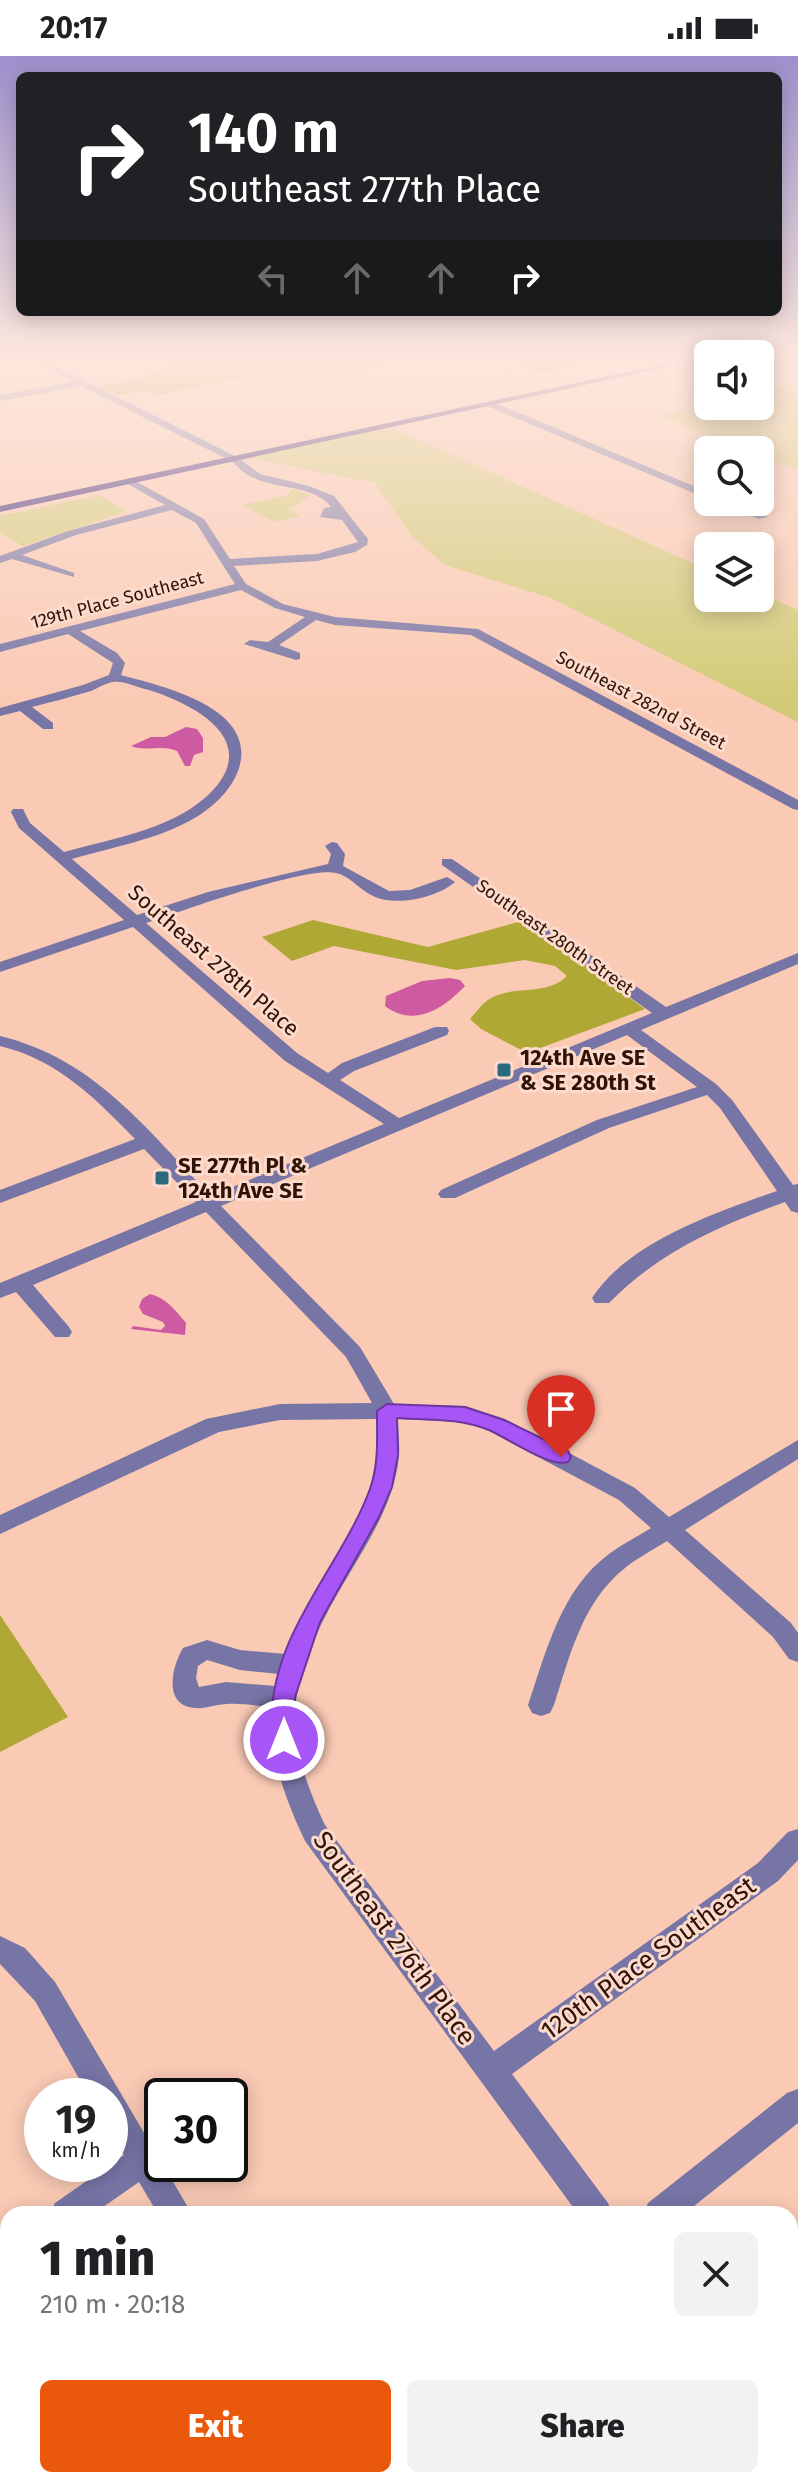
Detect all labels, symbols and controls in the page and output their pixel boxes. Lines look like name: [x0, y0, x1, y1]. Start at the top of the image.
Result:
text: 20:17: [40, 10, 107, 46]
text: 140 m: [188, 100, 339, 167]
icon: right: [56, 104, 160, 208]
text: Southeast 277th Place: [188, 168, 541, 212]
icon: left: [251, 256, 295, 300]
icon: ahead: [335, 256, 379, 300]
icon: ahead: [419, 256, 463, 300]
icon: right: [503, 256, 547, 300]
map controls: [694, 340, 774, 612]
button: sound: [694, 340, 774, 420]
button: search: [694, 436, 774, 516]
button: layers: [694, 532, 774, 612]
street label: 129th Place Southeast: [28, 566, 206, 634]
street label: Southeast 282nd Street: [552, 646, 730, 754]
street label: Southeast 280th Street: [472, 875, 638, 1000]
street label: Southeast 278th Place: [123, 879, 305, 1042]
place label: 124th Ave SE & SE 280th St: [520, 1044, 656, 1096]
marker: 124th Ave SE & SE 280th St: [495, 1061, 513, 1079]
place label: SE 277th Pl & 124th Ave SE: [178, 1152, 307, 1204]
marker: SE 277th Pl & 124th Ave SE: [153, 1169, 171, 1187]
pin: [527, 1375, 595, 1457]
icon: arrive: [539, 1387, 583, 1431]
position arrow: [242, 1698, 326, 1782]
street label: Southeast 276th Place: [307, 1825, 483, 2051]
street label: 120th Place Southeast: [535, 1870, 762, 2047]
speed limit sign: 30: [144, 2078, 248, 2182]
text: 19: [56, 2096, 96, 2144]
text: km/h: [51, 2138, 101, 2162]
text: 1 min: [40, 2230, 155, 2288]
button: close: [674, 2232, 758, 2316]
text: 210 m · 20:18: [40, 2289, 185, 2320]
button: Exit: [40, 2380, 391, 2472]
button: Share: [407, 2380, 758, 2472]

